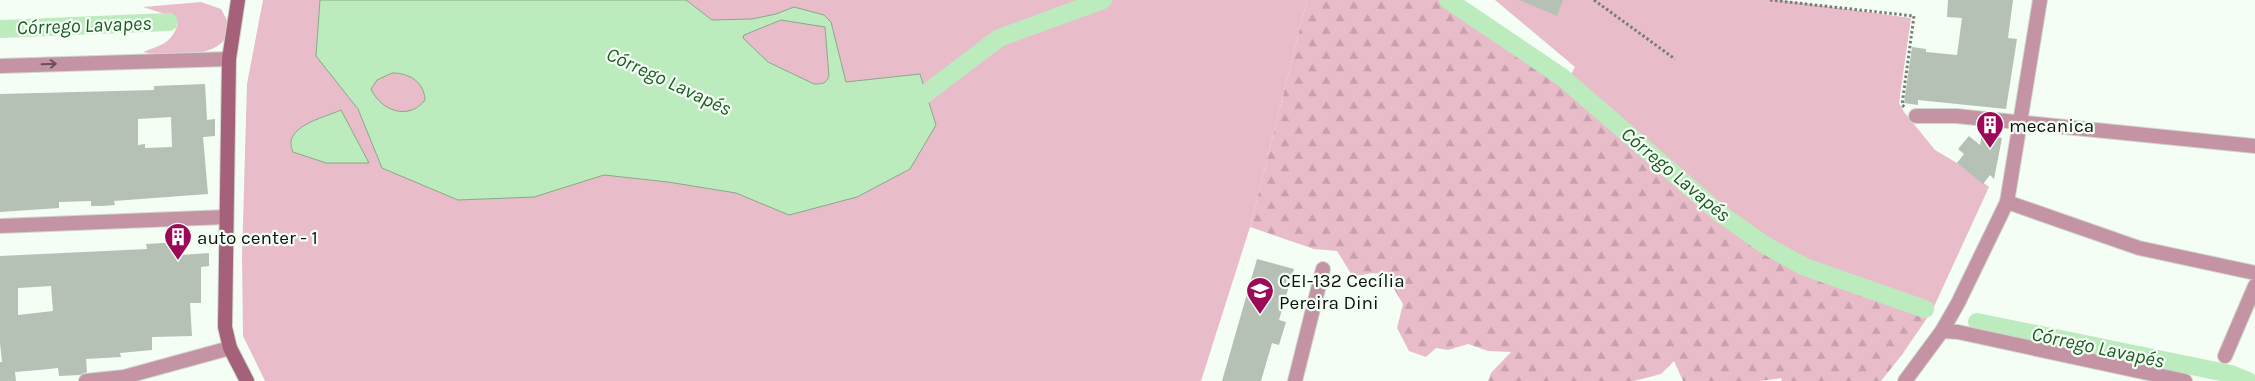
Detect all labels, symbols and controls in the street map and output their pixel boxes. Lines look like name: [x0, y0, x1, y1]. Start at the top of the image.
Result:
water label: Córrego Lavapes: [16, 12, 152, 39]
water label: Córrego Lavapés: [603, 42, 735, 120]
one-way arrow: [40, 59, 56, 69]
building icon: mecanica: [1975, 110, 2005, 149]
place label: mecanica: [2009, 115, 2094, 137]
water label: Córrego Lavapés: [1617, 122, 1735, 227]
building icon: auto center - 1: [163, 222, 193, 261]
place label: auto center - 1: [197, 227, 318, 249]
place label: CEI-132 Cecília Pereira Dini: [1279, 270, 1405, 314]
school or university icon: CEI-132 Cecília Pereira Dini: [1245, 276, 1275, 315]
water label: Córrego Lavapés: [2029, 322, 2166, 373]

